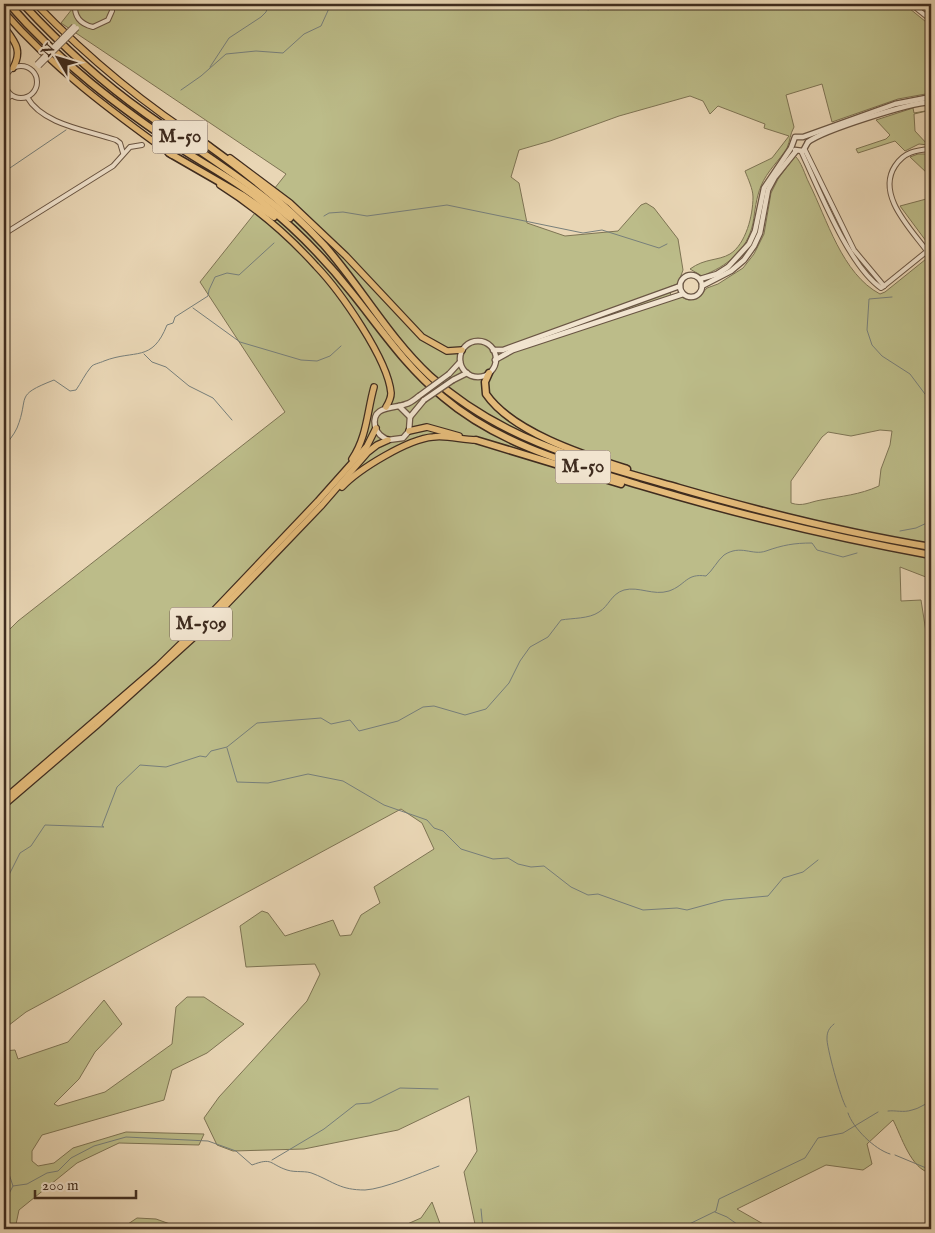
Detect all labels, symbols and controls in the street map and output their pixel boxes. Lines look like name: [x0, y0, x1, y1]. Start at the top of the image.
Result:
north arrow: [32, 32, 82, 82]
text: N: [37, 40, 59, 62]
road number: M-50: [152, 120, 208, 154]
road number: M-50: [556, 451, 610, 484]
road number: M-509: [170, 608, 232, 640]
scale bar: [35, 1168, 136, 1200]
text: 200 m: [42, 1176, 79, 1195]

